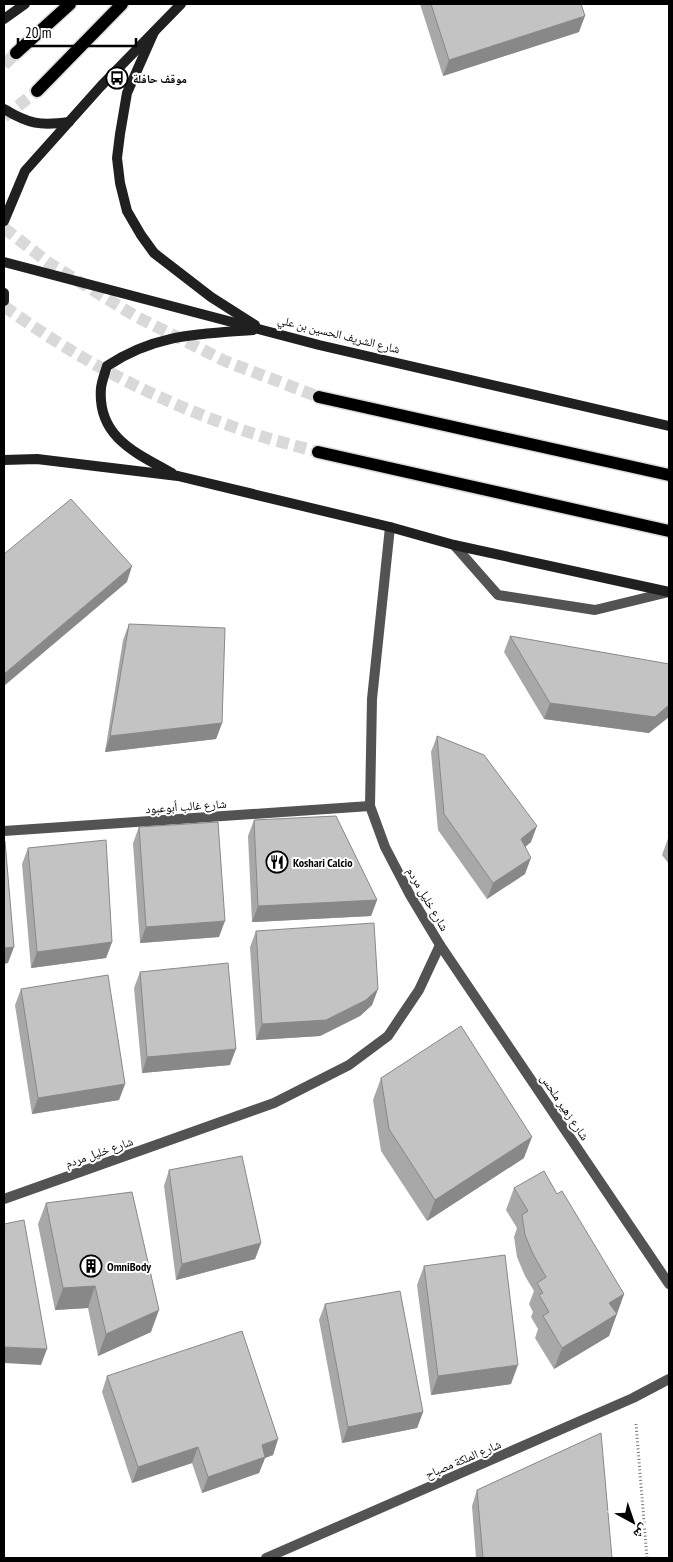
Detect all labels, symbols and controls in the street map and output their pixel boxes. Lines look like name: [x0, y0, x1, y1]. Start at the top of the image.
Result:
scale bar: [18, 15, 135, 47]
text: 20 m: [25, 23, 51, 42]
bus stop icon: موقف حافلة: [105, 66, 129, 90]
place label: موقف حافلة: [133, 71, 187, 86]
street label: شارع الشريف الحسين بن علي: [276, 312, 402, 359]
street label: شارع غالب أبوعبود: [145, 796, 227, 817]
restaurant icon: Koshari Calcio: [265, 850, 289, 874]
place label: Koshari Calcio: [293, 855, 353, 870]
street label: شارع خليل مردم: [403, 864, 452, 934]
street label: شارع زهير ملحس: [537, 1071, 593, 1144]
street label: شارع خليل مردم: [63, 1133, 135, 1172]
building icon: OmniBody: [79, 1254, 103, 1278]
place label: OmniBody: [107, 1259, 151, 1274]
street label: شارع الملكة مصباح: [423, 1436, 504, 1483]
north arrow: [608, 1497, 658, 1547]
text: ش: [630, 1520, 653, 1544]

